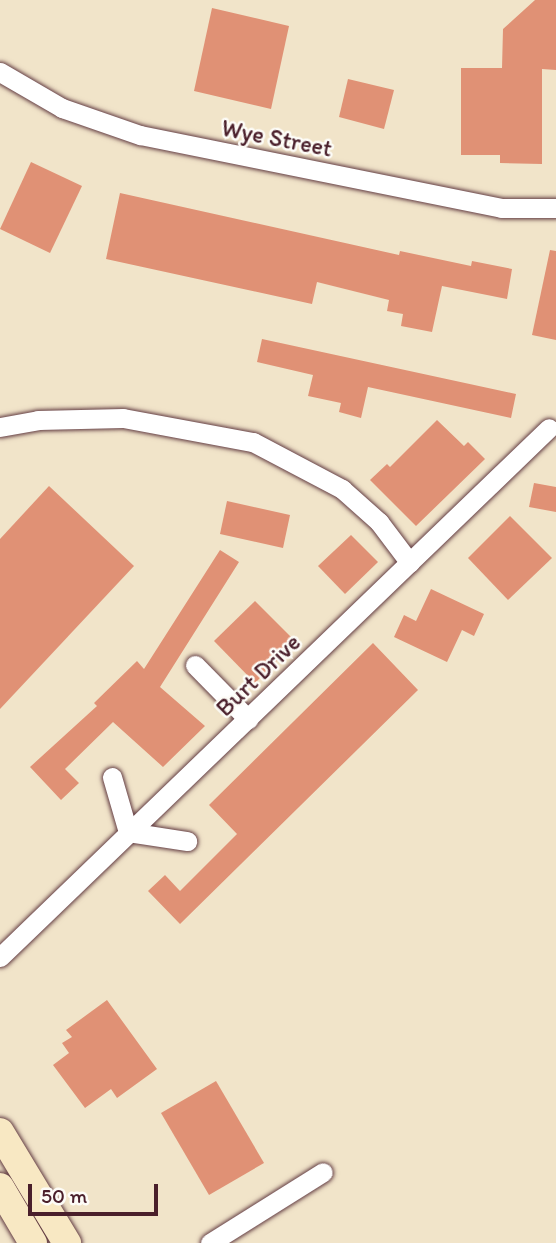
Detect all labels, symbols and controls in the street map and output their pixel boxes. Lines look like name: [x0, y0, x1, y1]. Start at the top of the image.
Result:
street label: Wye Street: [219, 113, 335, 163]
street label: Burt Drive: [210, 628, 306, 722]
scale bar: [32, 1170, 161, 1214]
text: 50 m: [41, 1183, 87, 1208]

